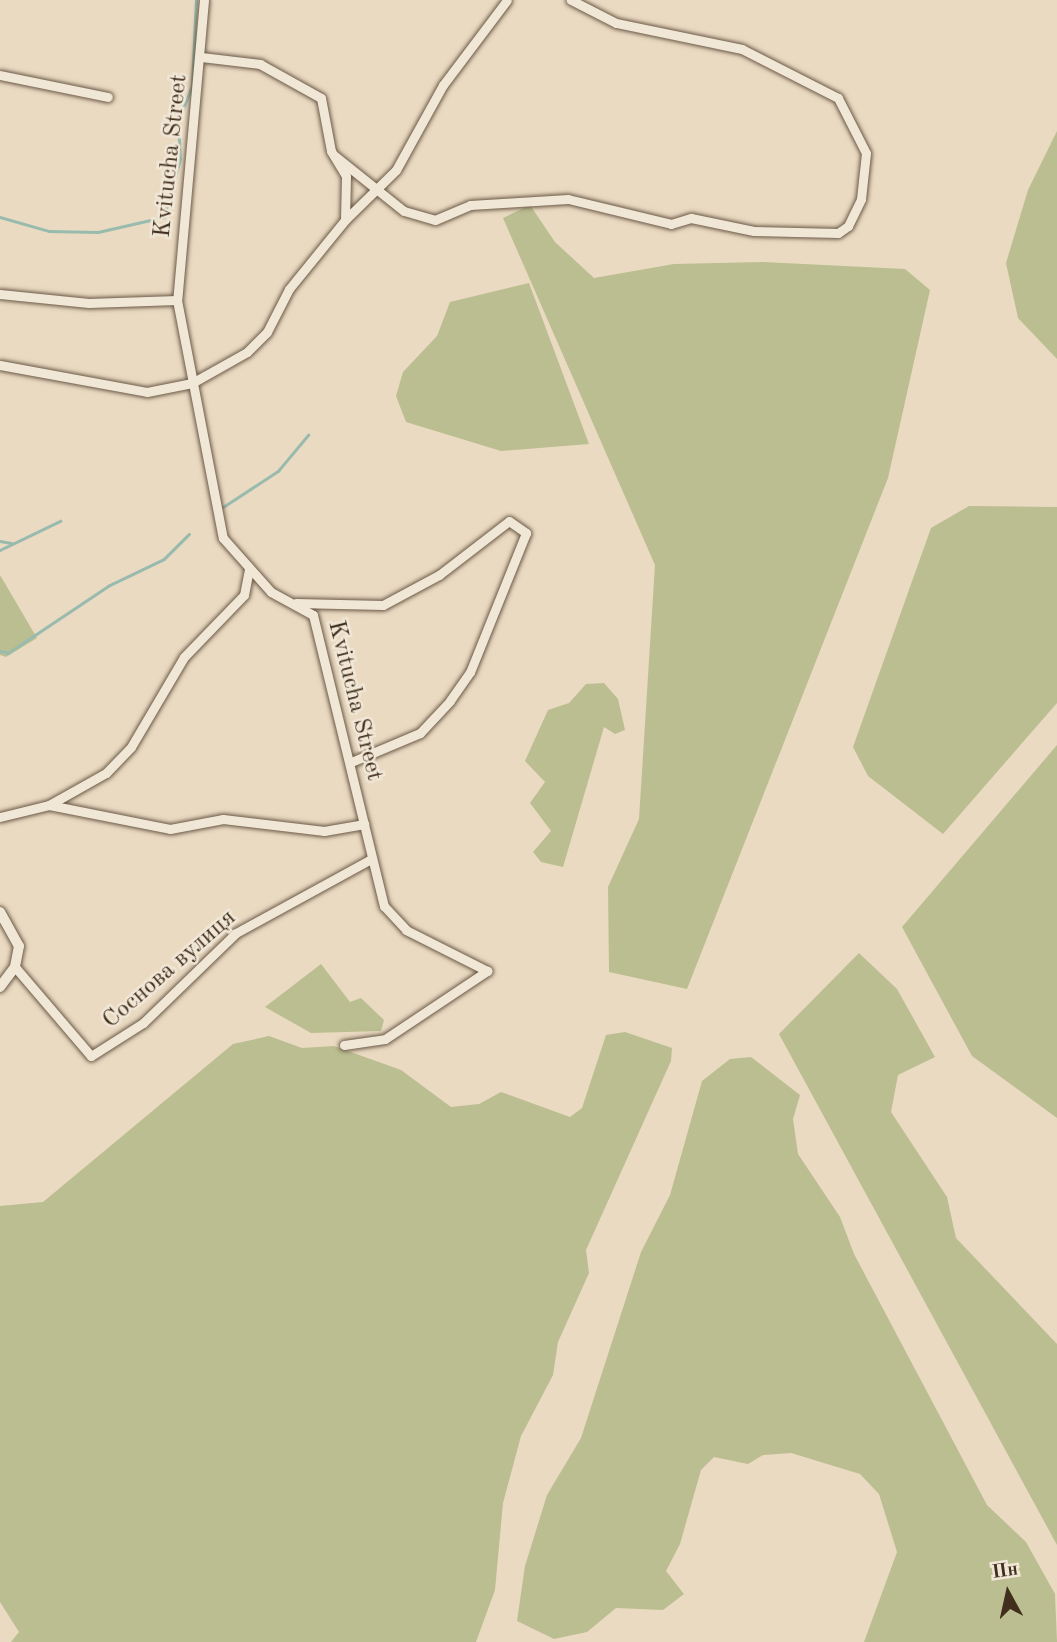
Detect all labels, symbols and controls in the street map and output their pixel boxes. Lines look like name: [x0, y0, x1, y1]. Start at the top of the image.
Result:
street label: Kvitucha Street: [149, 73, 195, 239]
street label: Kvitucha Street: [320, 618, 388, 784]
street label: Соснова вулиця: [97, 904, 243, 1036]
north arrow: [973, 1558, 1043, 1628]
text: Пн: [991, 1560, 1019, 1583]

